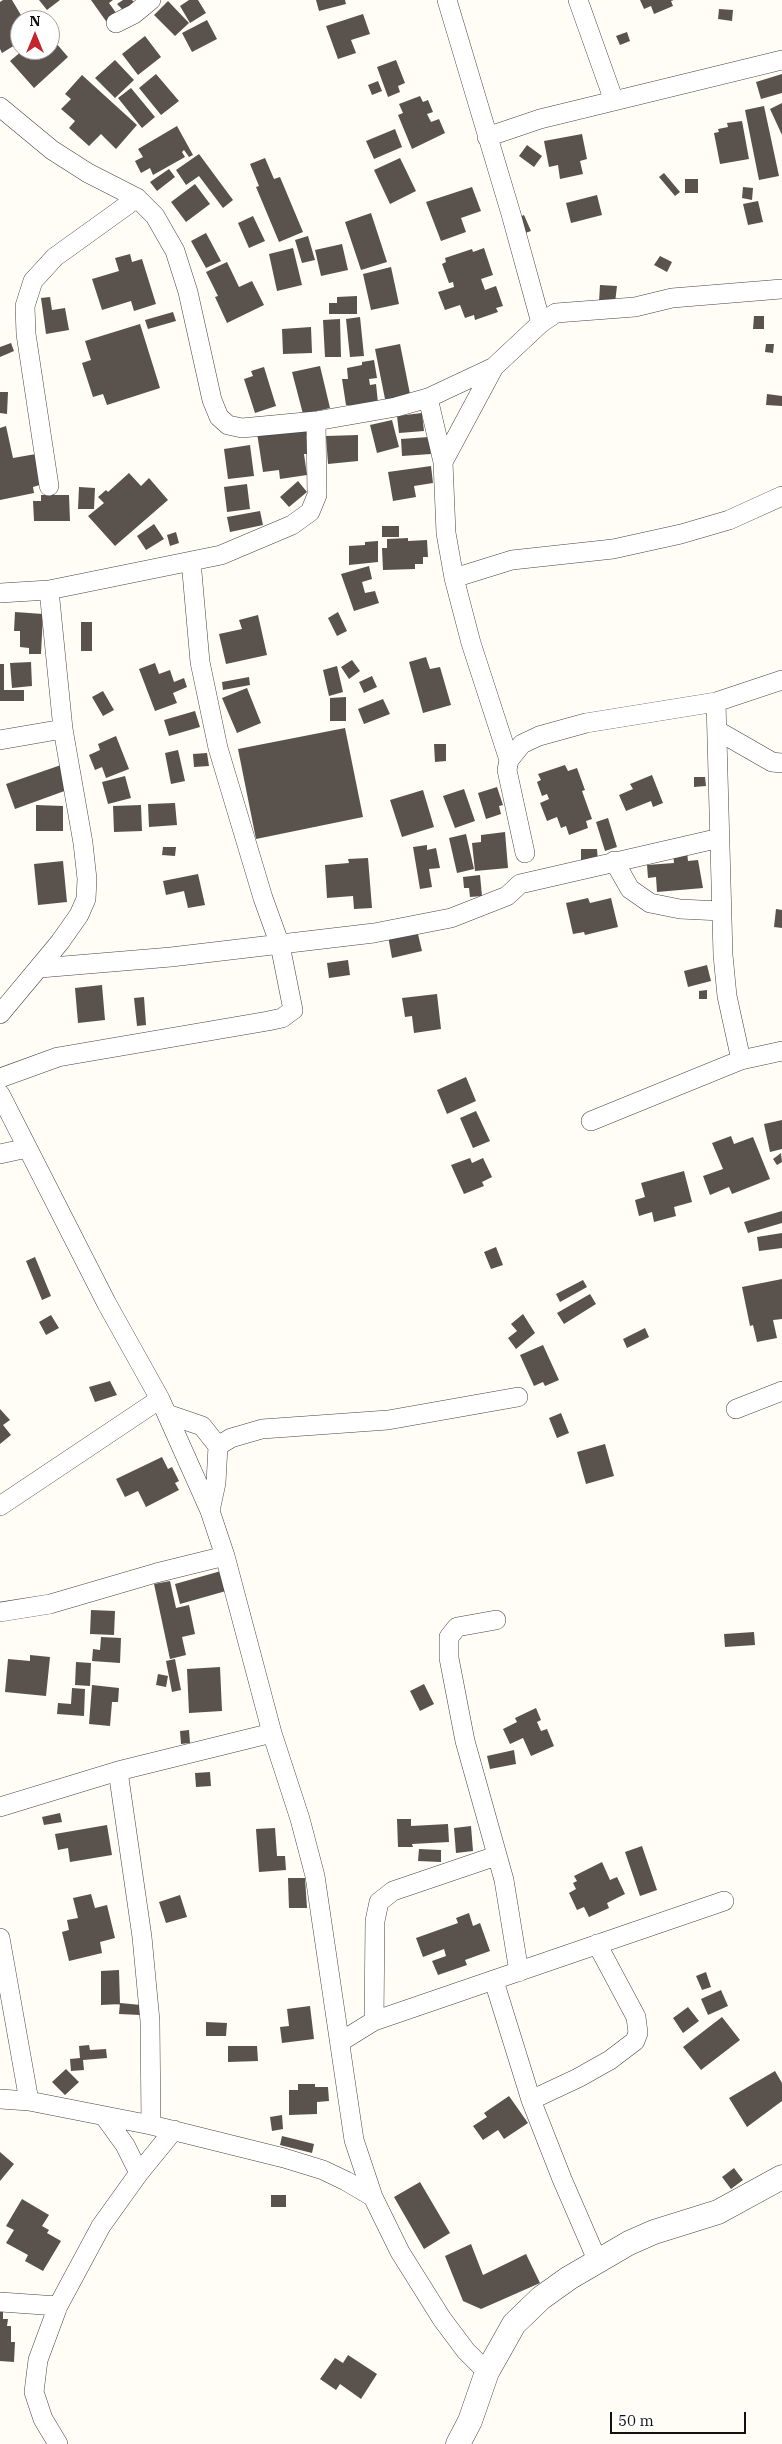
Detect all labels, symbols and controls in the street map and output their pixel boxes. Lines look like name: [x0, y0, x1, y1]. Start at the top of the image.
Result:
north arrow: [10, 10, 60, 60]
text: N: [29, 12, 41, 30]
scale bar: [612, 2402, 748, 2434]
text: 50 m: [618, 2411, 654, 2430]

